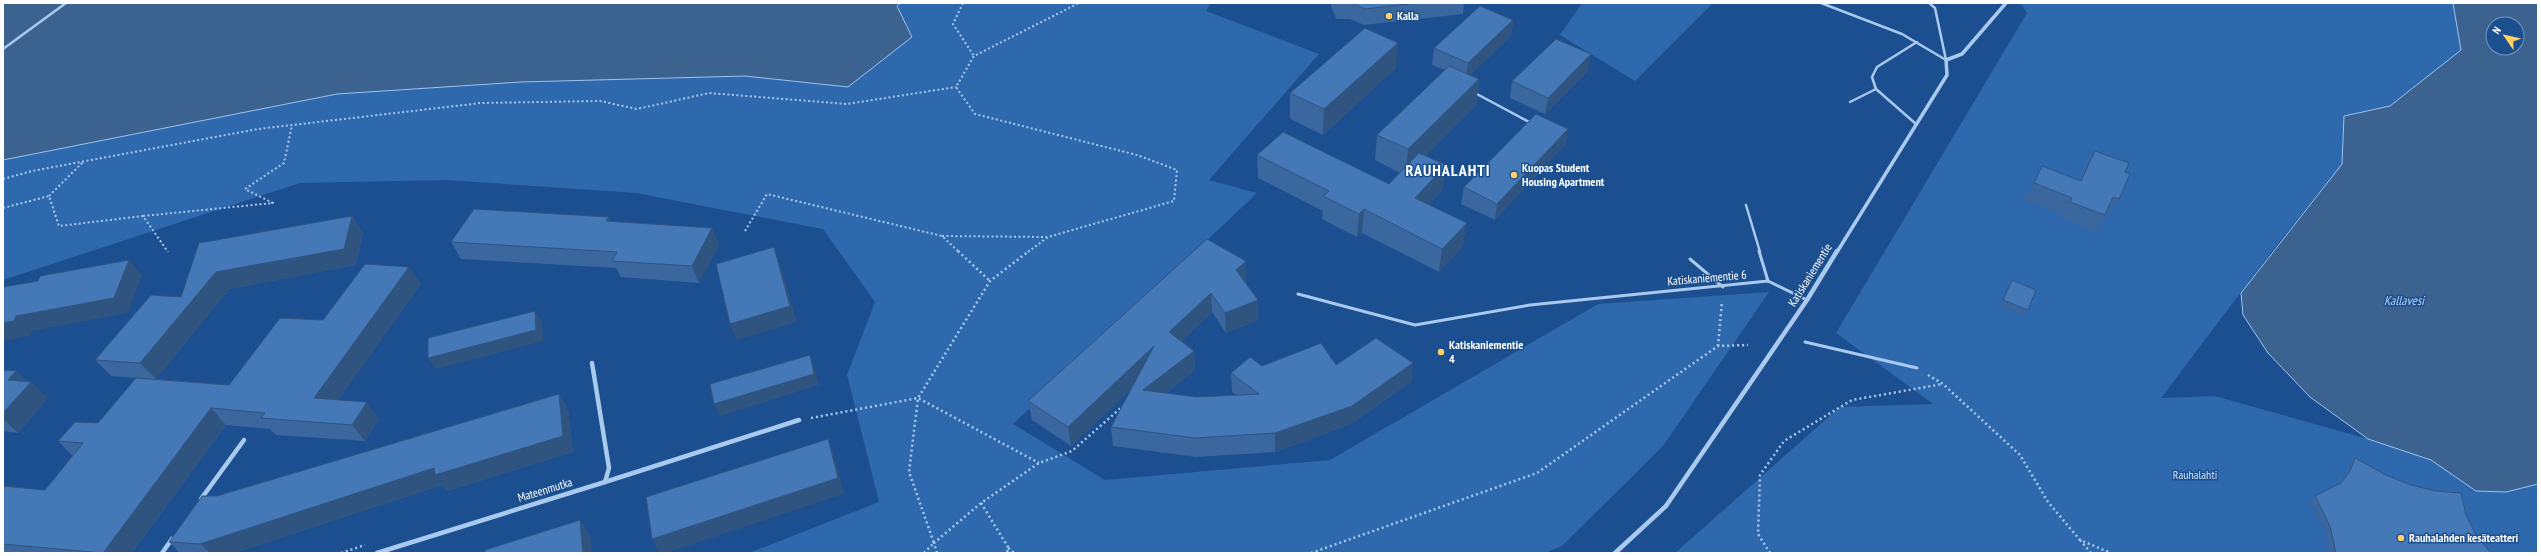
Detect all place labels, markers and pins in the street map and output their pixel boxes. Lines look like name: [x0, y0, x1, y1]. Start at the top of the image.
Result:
place label: Kalla: [1397, 8, 1419, 23]
marker: Kalla: [1384, 11, 1394, 21]
place label: Kuopas Student Housing Apartment: [1522, 160, 1605, 189]
marker: Kuopas Student Housing Apartment: [1509, 170, 1519, 180]
place label: Katiskaniementie 4: [1449, 337, 1523, 366]
marker: Katiskaniementie 4: [1436, 347, 1446, 357]
place label: Rauhalahden kesäteatteri: [2409, 530, 2519, 545]
marker: Rauhalahden kesäteatteri: [2396, 533, 2406, 543]

